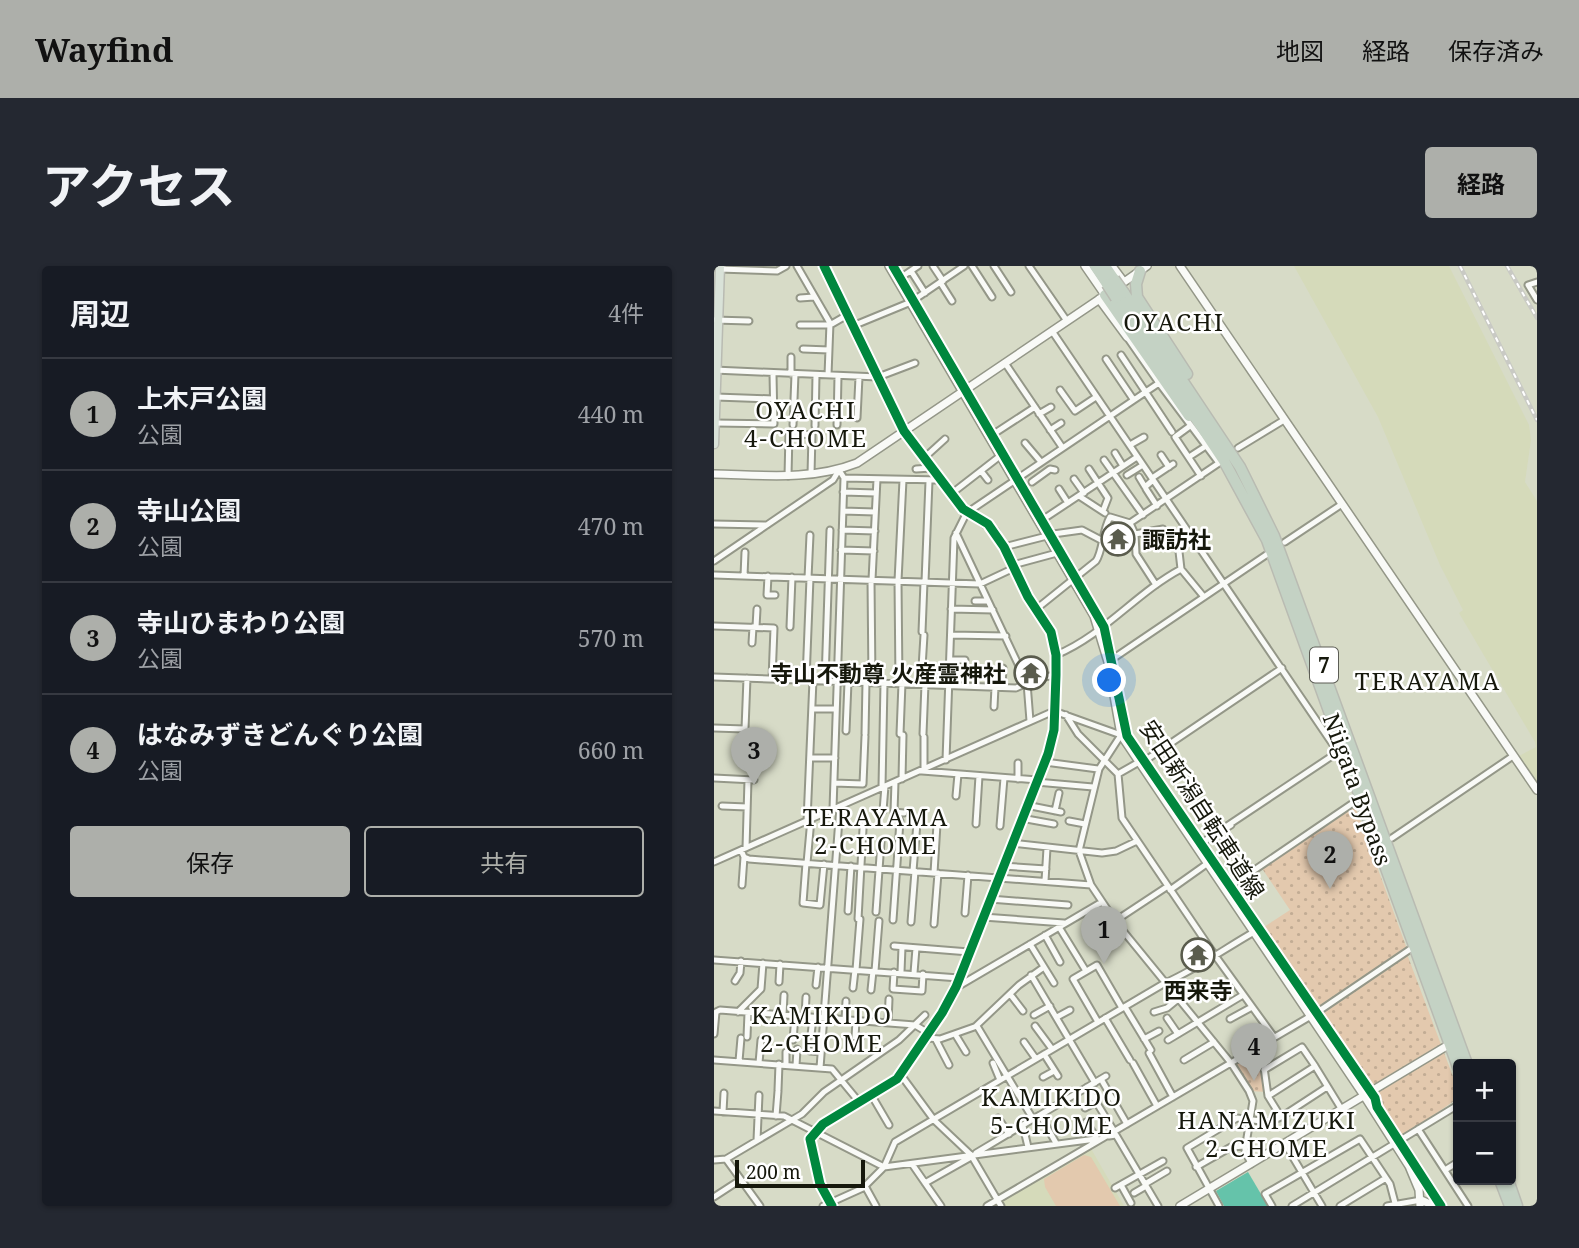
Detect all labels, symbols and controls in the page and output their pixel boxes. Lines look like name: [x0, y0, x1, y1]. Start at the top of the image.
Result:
text: Wayfind: [35, 27, 174, 72]
text: 地図: [1276, 34, 1324, 67]
text: 経路: [1362, 34, 1410, 67]
text: 保存済み: [1448, 34, 1544, 67]
button: 経路: [1425, 147, 1537, 218]
text: アクセス: [42, 152, 236, 218]
text: 周辺: [70, 293, 130, 334]
text: 4件: [608, 297, 644, 329]
district label: OYACHI: [1123, 305, 1225, 338]
text: 上木戸公園: [137, 380, 267, 416]
district label: OYACHI 4-CHOME: [744, 393, 868, 454]
text: 1: [87, 398, 100, 430]
text: 440 m: [578, 398, 644, 430]
text: 公園: [137, 418, 183, 450]
text: 寺山公園: [137, 492, 241, 528]
text: 2: [87, 510, 100, 542]
text: 470 m: [578, 510, 644, 542]
temple icon: 諏訪社: [1099, 520, 1137, 558]
place label: 諏訪社: [1142, 523, 1211, 555]
text: 公園: [137, 530, 183, 562]
text: 寺山ひまわり公園: [137, 604, 345, 640]
text: 3: [87, 622, 100, 654]
text: 570 m: [578, 622, 644, 654]
text: 公園: [137, 642, 183, 674]
road number: 7: [1310, 648, 1338, 682]
temple icon: 寺山不動尊 火産霊神社: [1012, 654, 1050, 692]
place label: 寺山不動尊 火産霊神社: [770, 657, 1006, 689]
your location: [1092, 663, 1126, 697]
district label: TERAYAMA: [1355, 664, 1501, 697]
street label: Niigata Bypass: [1316, 708, 1400, 870]
street label: 安田新潟自転車道線: [1133, 713, 1273, 905]
text: はなみずきどんぐり公園: [137, 716, 423, 752]
pin: 3: [731, 727, 777, 785]
text: 4: [87, 734, 100, 766]
text: 660 m: [578, 734, 644, 766]
text: 公園: [137, 754, 183, 786]
district label: TERAYAMA 2-CHOME: [803, 800, 949, 861]
button: 保存: [70, 826, 350, 897]
button: 共有: [364, 826, 644, 897]
pin: 2: [1307, 831, 1353, 889]
pin: 1: [1081, 906, 1127, 964]
temple icon: 西来寺: [1179, 936, 1217, 974]
place label: 西来寺: [1164, 974, 1233, 1006]
district label: KAMIKIDO 2-CHOME: [751, 998, 893, 1059]
pin: 4: [1231, 1023, 1277, 1081]
map controls: [1453, 1059, 1516, 1185]
button: +: [1453, 1059, 1516, 1122]
district label: KAMIKIDO 5-CHOME: [981, 1080, 1123, 1141]
district label: HANAMIZUKI 2-CHOME: [1177, 1103, 1357, 1164]
button: −: [1453, 1122, 1516, 1185]
scale bar: [735, 1157, 864, 1189]
text: 200 m: [746, 1159, 801, 1185]

